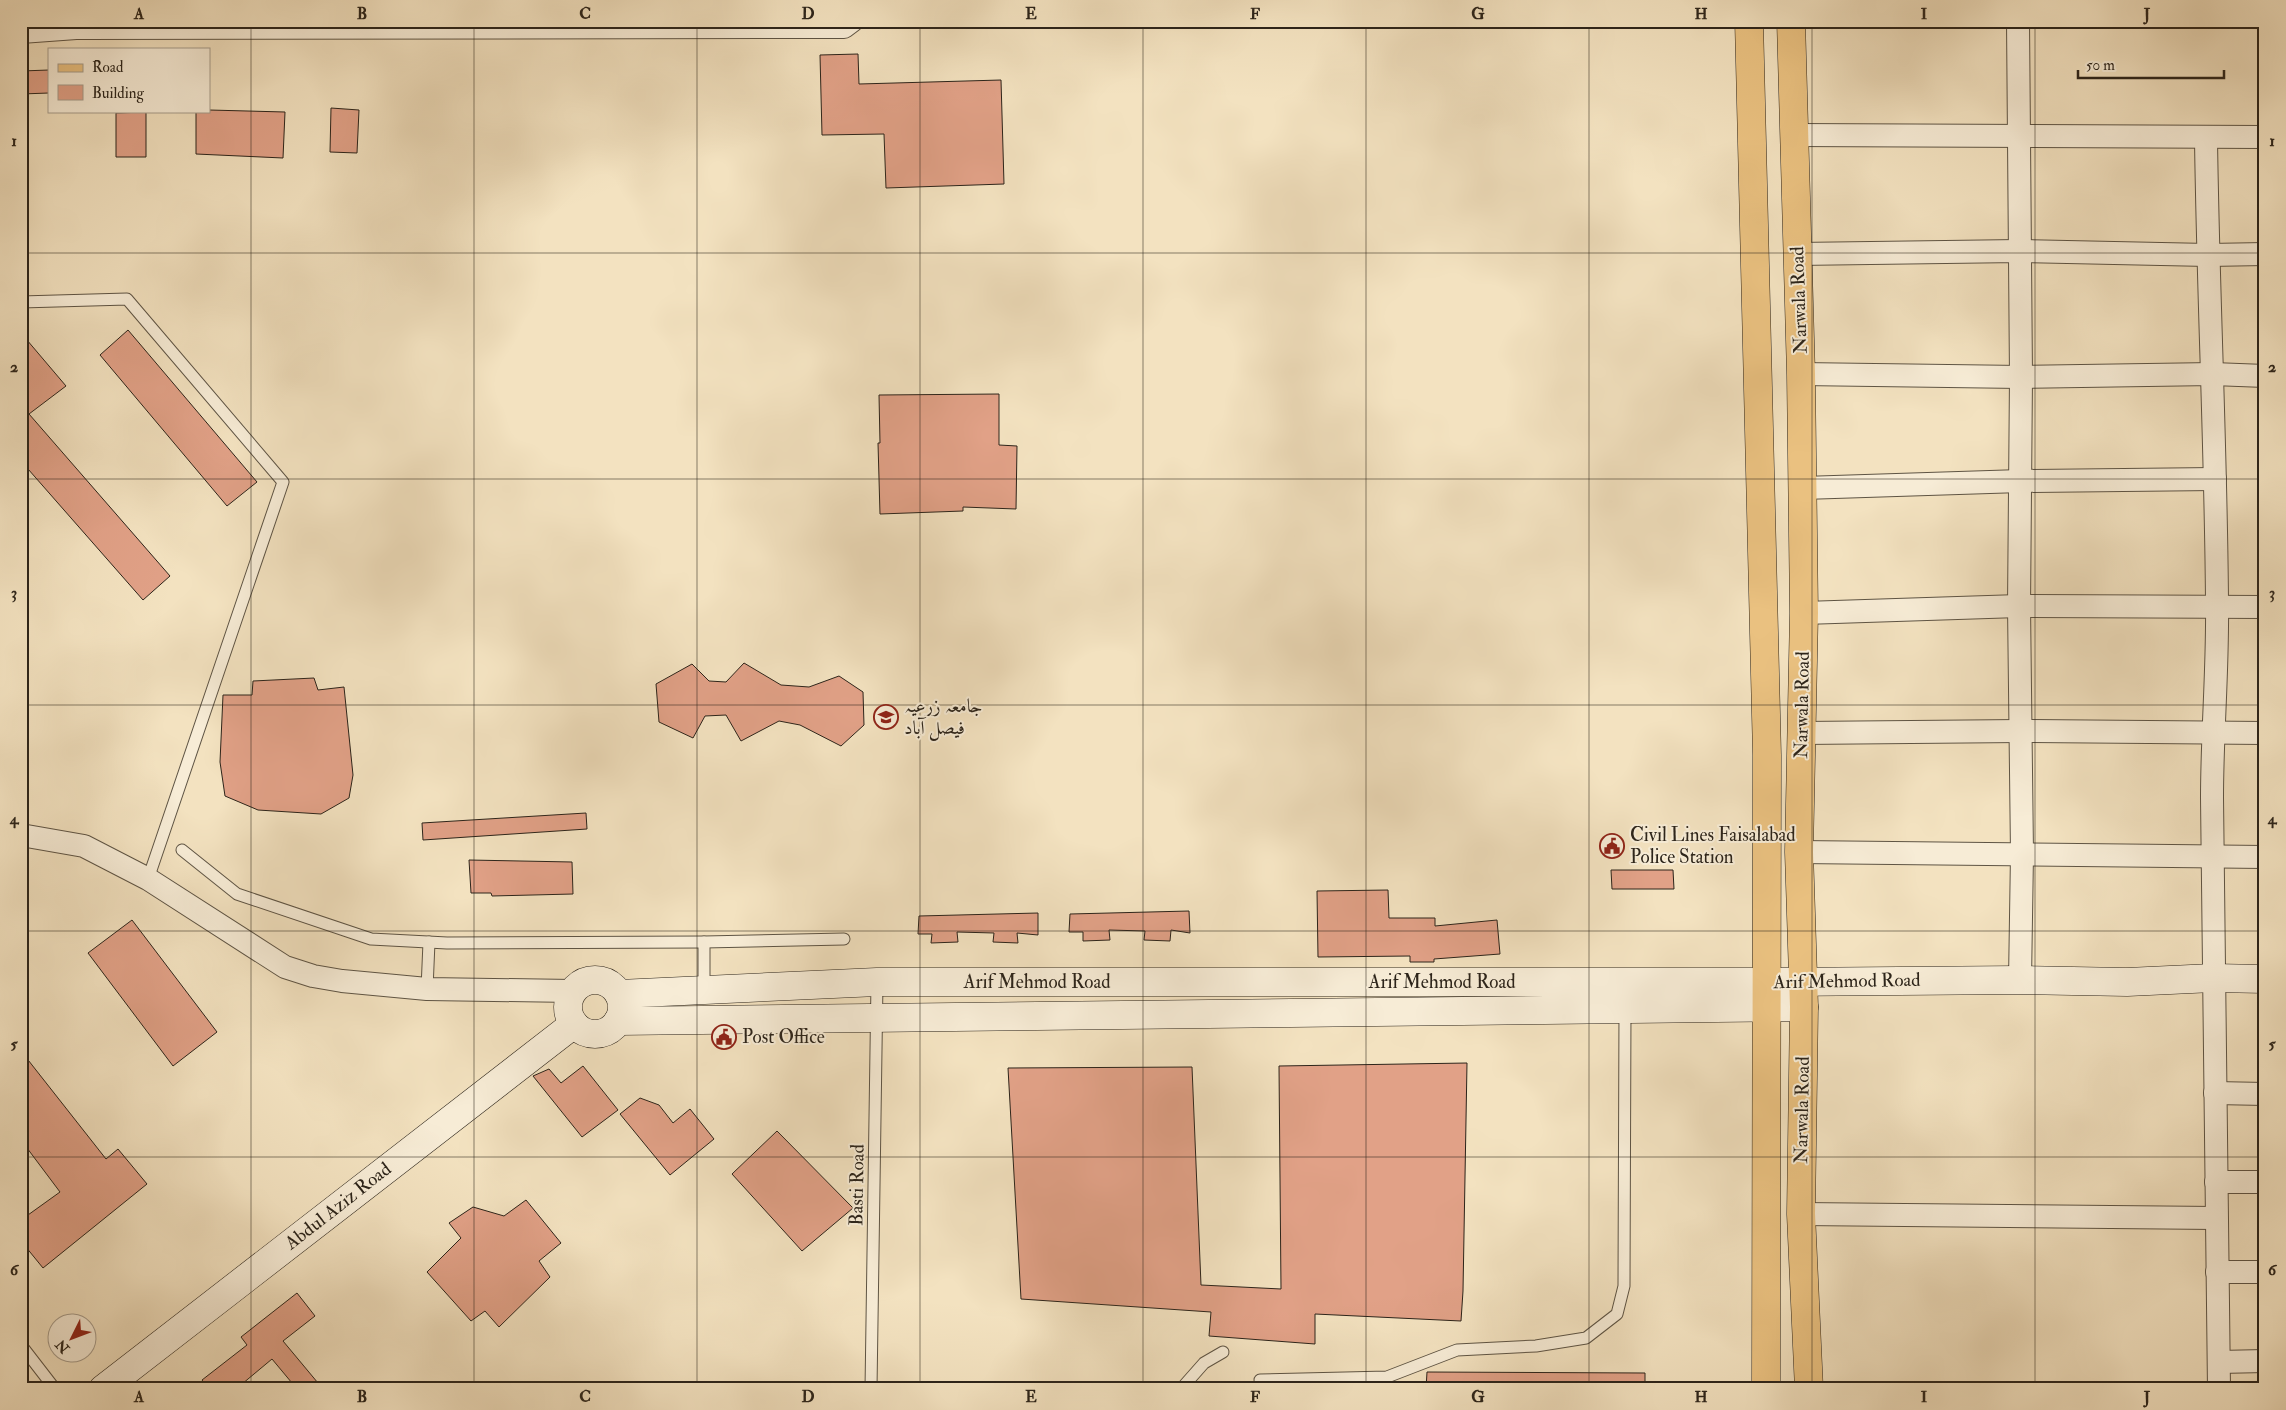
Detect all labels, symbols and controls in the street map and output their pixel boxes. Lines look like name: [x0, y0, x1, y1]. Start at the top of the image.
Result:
text: A: [133, 4, 145, 24]
text: B: [357, 4, 367, 24]
text: C: [579, 4, 591, 24]
text: D: [801, 4, 815, 24]
text: E: [1025, 4, 1037, 24]
text: F: [1250, 4, 1260, 24]
text: G: [1471, 4, 1485, 24]
text: H: [1694, 4, 1708, 24]
text: I: [1921, 4, 1928, 24]
text: J: [2143, 4, 2151, 25]
legend: [48, 48, 210, 112]
scale bar: [2078, 48, 2225, 80]
text: 50 m: [2086, 56, 2115, 75]
text: Road: [92, 58, 124, 77]
text: Building: [92, 84, 144, 103]
text: 1: [11, 131, 17, 151]
text: 1: [2269, 131, 2275, 151]
street label: Narwala Road: [1785, 245, 1813, 354]
text: 2: [10, 357, 18, 377]
text: 2: [2268, 357, 2276, 377]
text: 3: [11, 583, 17, 603]
text: 3: [2269, 583, 2275, 603]
street label: Narwala Road: [1789, 651, 1815, 759]
place label: جامعہ زرعیہ فیصل آباد: [904, 694, 983, 741]
school or university icon: جامعہ زرعیہ فیصل آباد: [873, 704, 899, 730]
text: 4: [9, 809, 20, 829]
text: 4: [2267, 809, 2278, 829]
place label: Civil Lines Faisalabad Police Station: [1630, 823, 1796, 869]
public building icon: Civil Lines Faisalabad Police Station: [1599, 833, 1625, 859]
street label: Arif Mehmod Road: [1772, 968, 1921, 994]
street label: Arif Mehmod Road: [962, 970, 1111, 994]
street label: Arif Mehmod Road: [1367, 970, 1516, 994]
public building icon: Post Office: [711, 1024, 737, 1050]
place label: Post Office: [742, 1025, 825, 1049]
text: 5: [10, 1034, 18, 1054]
text: 5: [2268, 1034, 2276, 1054]
street label: Narwala Road: [1789, 1056, 1815, 1164]
street label: Basti Road: [844, 1143, 870, 1226]
street label: Abdul Aziz Road: [279, 1157, 397, 1256]
text: 6: [10, 1260, 20, 1280]
text: 6: [2268, 1260, 2278, 1280]
north arrow: [48, 1312, 98, 1362]
text: N: [52, 1336, 74, 1357]
text: A: [133, 1387, 145, 1407]
text: B: [357, 1387, 367, 1407]
text: C: [579, 1387, 591, 1407]
text: D: [801, 1387, 815, 1407]
text: E: [1025, 1387, 1037, 1407]
text: F: [1250, 1387, 1260, 1407]
text: G: [1471, 1387, 1485, 1407]
text: H: [1694, 1387, 1708, 1407]
text: I: [1921, 1387, 1928, 1407]
text: J: [2143, 1387, 2151, 1408]

